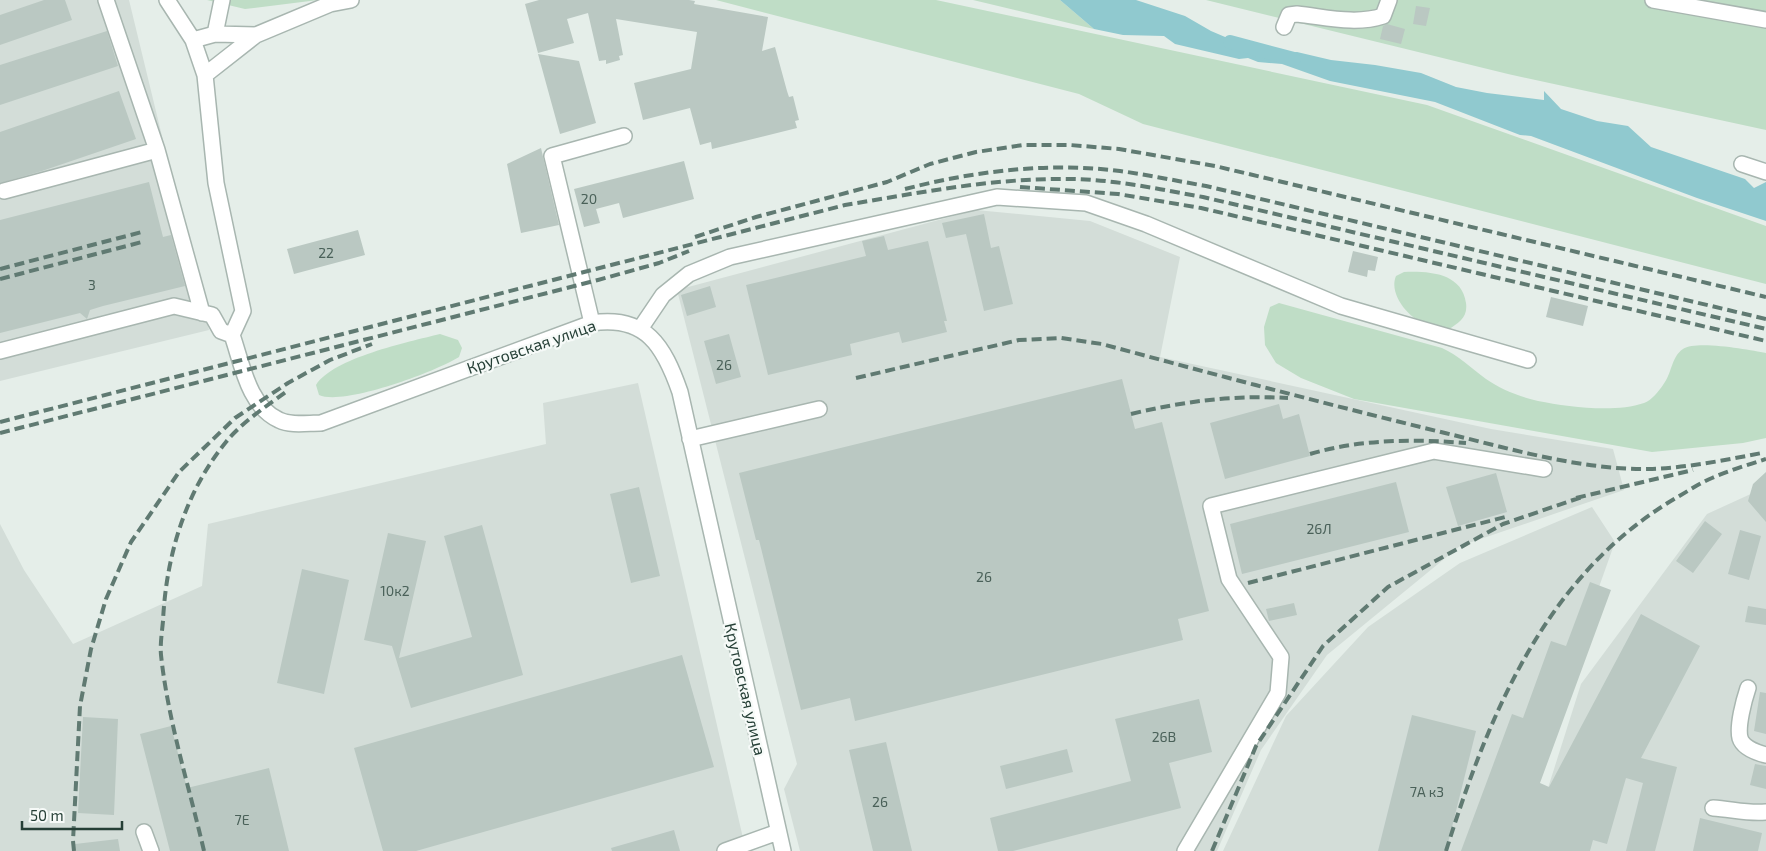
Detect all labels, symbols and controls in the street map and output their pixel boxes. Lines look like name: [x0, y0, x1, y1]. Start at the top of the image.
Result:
house number: 20: [581, 190, 597, 207]
house number: 22: [318, 244, 334, 261]
house number: 3: [88, 276, 96, 293]
street label: Крутовская улица: [464, 315, 598, 378]
house number: 26: [716, 356, 732, 373]
house number: 26Л: [1307, 520, 1332, 537]
house number: 26: [976, 568, 992, 585]
house number: 10к2: [380, 582, 410, 599]
street label: Крутовская улица: [721, 621, 770, 757]
house number: 26В: [1152, 728, 1176, 745]
house number: 7А к3: [1410, 783, 1444, 800]
house number: 26: [872, 793, 888, 810]
scale bar: [22, 798, 122, 830]
text: 50 m: [30, 806, 64, 824]
house number: 7Е: [234, 811, 250, 828]

